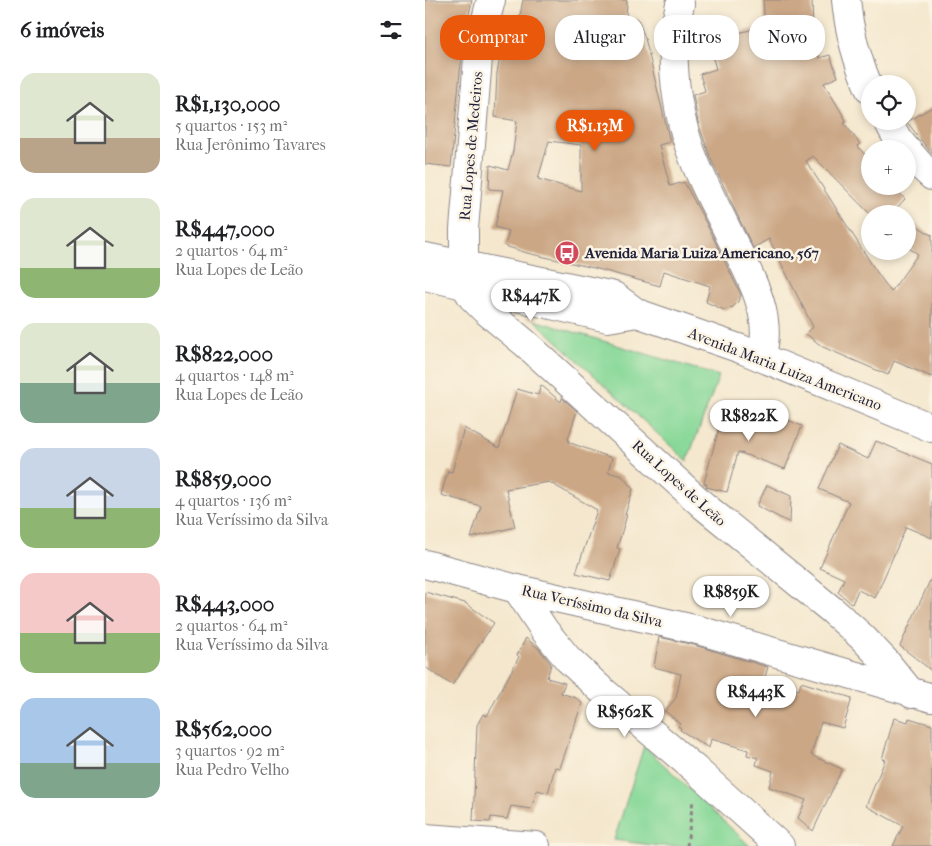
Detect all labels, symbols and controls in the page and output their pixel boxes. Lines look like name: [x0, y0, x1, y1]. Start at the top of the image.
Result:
chip: Comprar: [440, 15, 545, 60]
chip: Alugar: [555, 15, 644, 60]
chip: Filtros: [654, 15, 739, 60]
chip: Novo: [749, 15, 825, 60]
icon: filters: [377, 16, 405, 44]
text: 6 imóveis: [20, 18, 104, 42]
street label: Rua Lopes de Medeiros: [456, 70, 487, 221]
map controls: [861, 75, 916, 260]
button: locate: [861, 75, 916, 130]
text: R$1,130,000: [175, 92, 280, 116]
icon: home: [60, 93, 120, 153]
pin: R$1.13M: [549, 110, 641, 152]
text: 5 quartos · 153 m²: [175, 116, 287, 135]
text: R$1.13M: [567, 116, 623, 135]
text: Rua Jerônimo Tavares: [175, 135, 326, 154]
button: +: [861, 140, 916, 195]
button: −: [861, 205, 916, 260]
text: R$447,000: [175, 217, 275, 241]
icon: home: [60, 218, 120, 278]
bus stop icon: Avenida Maria Luiza Americano, 567: [554, 240, 580, 266]
text: 2 quartos · 64 m²: [175, 241, 287, 260]
place label: Avenida Maria Luiza Americano, 567: [584, 244, 820, 262]
text: Rua Lopes de Leão: [175, 260, 303, 279]
pin: R$447K: [490, 280, 572, 322]
text: R$447K: [502, 286, 560, 305]
street label: Avenida Maria Luiza Americano: [685, 323, 885, 414]
text: R$822,000: [175, 342, 273, 366]
icon: home: [60, 343, 120, 403]
text: 4 quartos · 148 m²: [175, 366, 294, 385]
text: Rua Lopes de Leão: [175, 385, 303, 404]
pin: R$822K: [708, 400, 790, 442]
text: R$822K: [721, 406, 777, 425]
street label: Rua Lopes de Leão: [628, 436, 730, 530]
text: R$859,000: [175, 467, 272, 491]
icon: home: [60, 468, 120, 528]
text: 4 quartos · 136 m²: [175, 491, 292, 510]
text: Rua Veríssimo da Silva: [175, 510, 328, 529]
pin: R$859K: [690, 576, 772, 618]
street label: Rua Veríssimo da Silva: [520, 581, 665, 631]
text: R$859K: [703, 582, 759, 601]
text: R$443,000: [175, 592, 274, 616]
icon: home: [60, 593, 120, 653]
text: 2 quartos · 64 m²: [175, 616, 287, 635]
text: Rua Veríssimo da Silva: [175, 635, 328, 654]
pin: R$443K: [715, 676, 797, 718]
text: R$443K: [727, 682, 785, 701]
pin: R$562K: [584, 696, 666, 738]
text: R$562K: [597, 702, 653, 721]
text: R$562,000: [175, 717, 272, 741]
icon: home: [60, 718, 120, 778]
text: 3 quartos · 92 m²: [175, 741, 284, 760]
text: Rua Pedro Velho: [175, 760, 289, 779]

